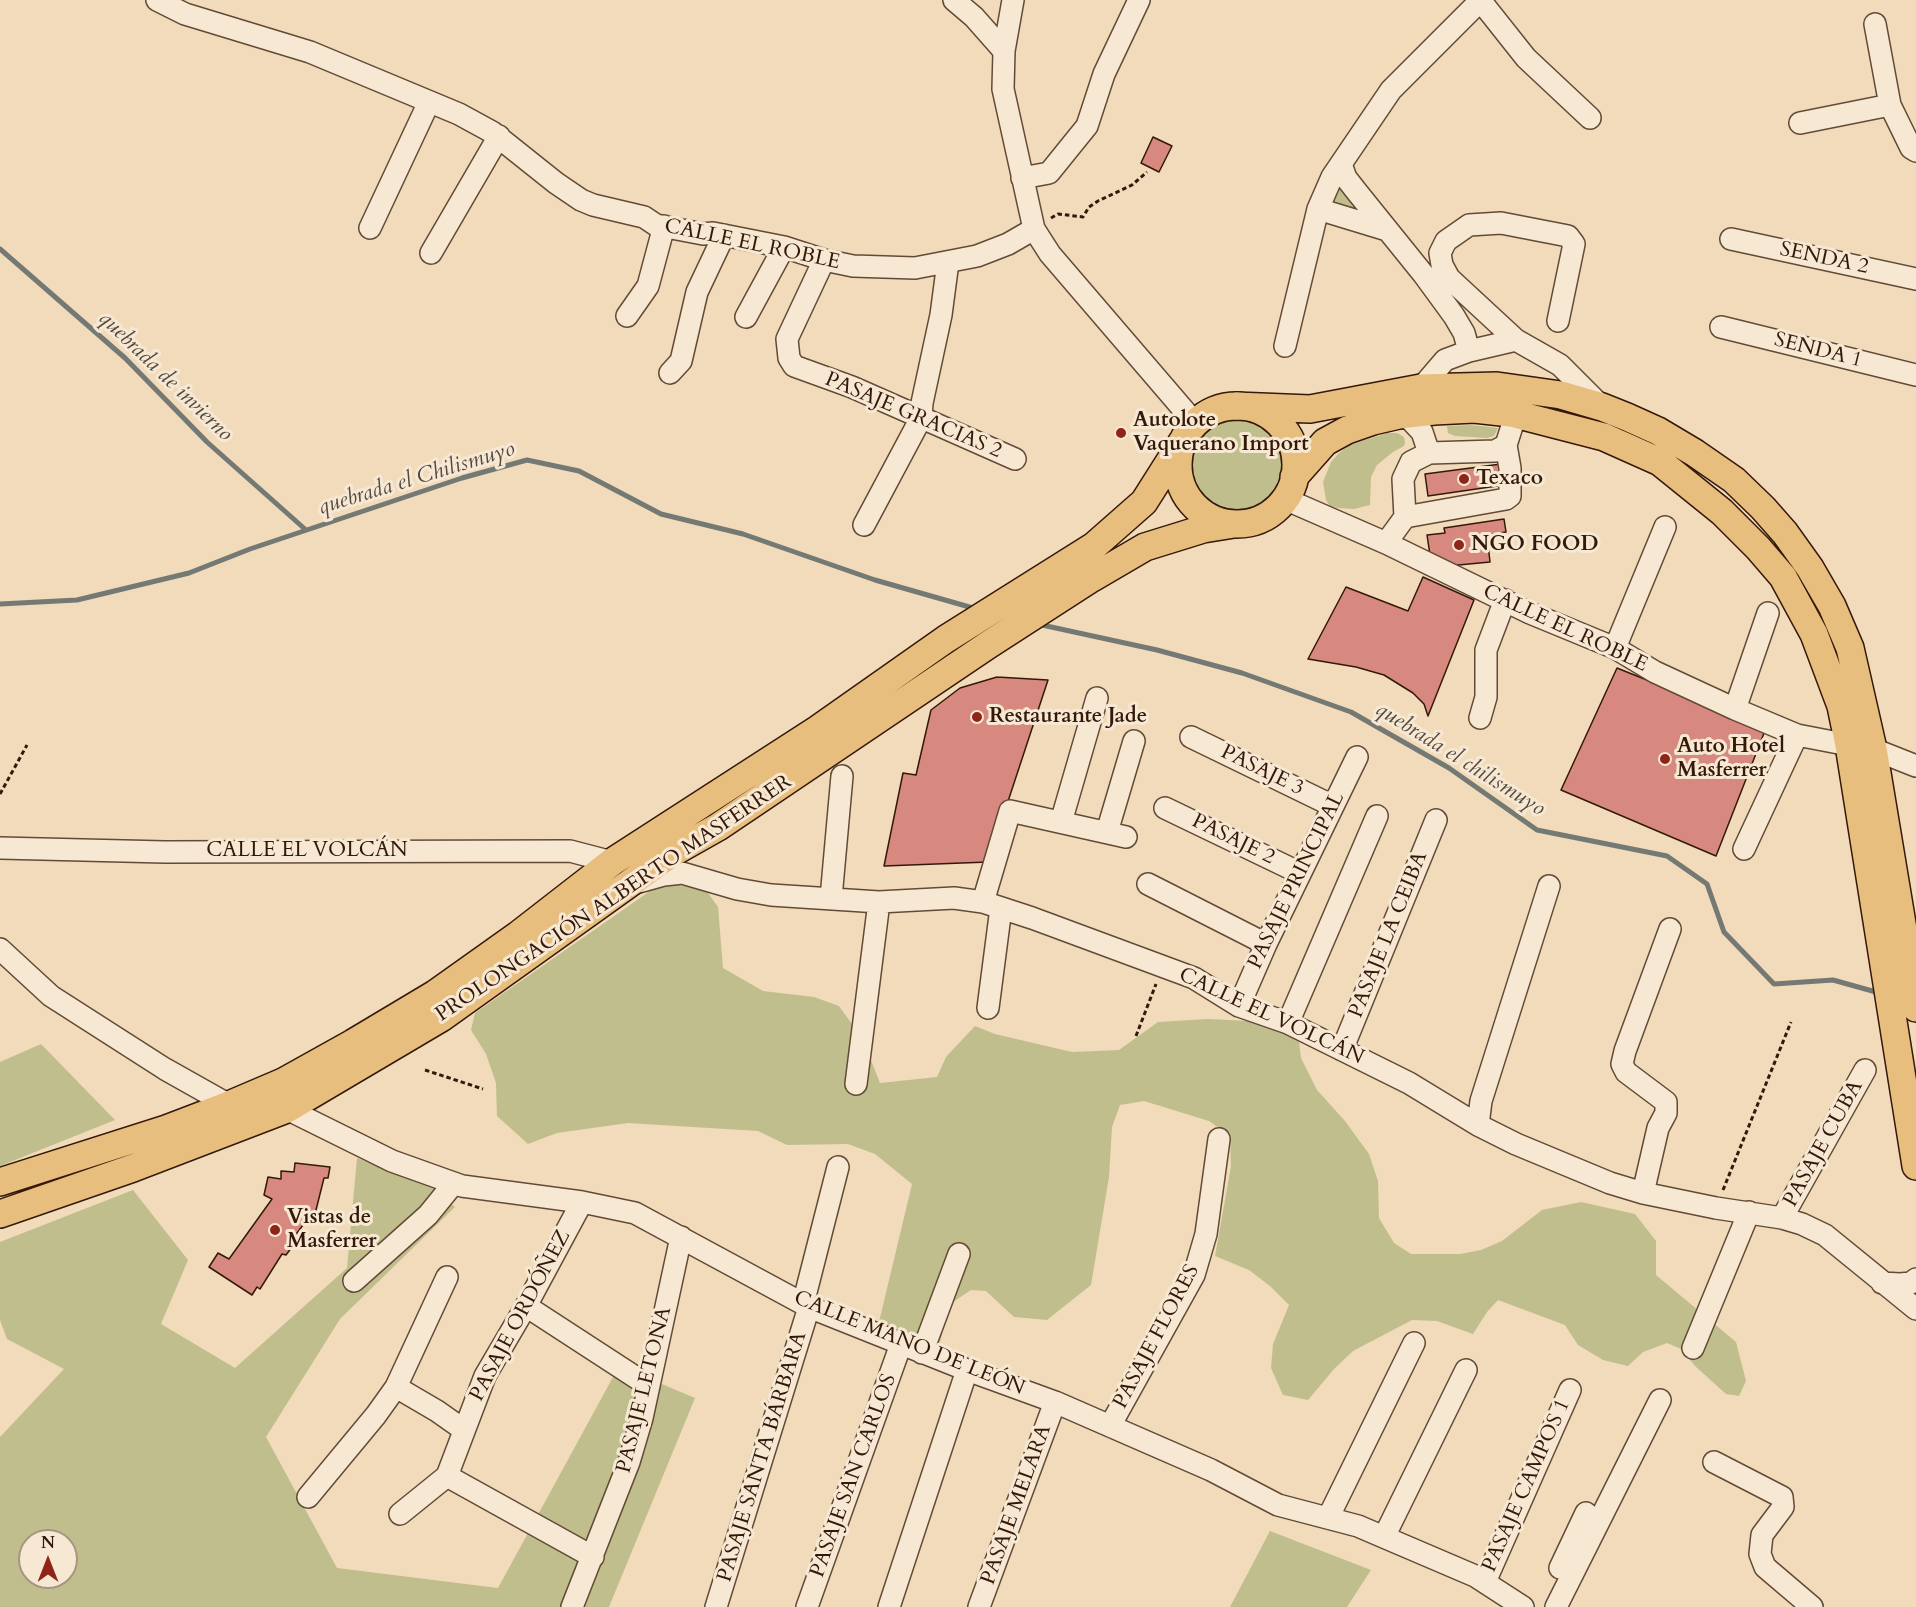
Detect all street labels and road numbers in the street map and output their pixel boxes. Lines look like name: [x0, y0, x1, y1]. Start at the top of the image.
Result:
street label: CALLE EL ROBLE: [662, 214, 842, 276]
street label: SENDA 2: [1777, 237, 1871, 281]
street label: SENDA 1: [1771, 328, 1865, 374]
street label: PASAJE GRACIAS 2: [821, 367, 1005, 465]
street label: CALLE EL ROBLE: [1479, 580, 1651, 678]
street label: PASAJE 3: [1216, 740, 1308, 802]
street label: PROLONGACIÓN ALBERTO MASFERRER: [431, 770, 797, 1028]
street label: PASAJE PRINCIPAL: [1243, 788, 1351, 974]
street label: PASAJE 2: [1187, 809, 1279, 871]
street label: CALLE EL VOLCÁN: [206, 838, 408, 864]
street label: PASAJE LA CEIBA: [1344, 848, 1434, 1022]
street label: CALLE EL VOLCÁN: [1174, 963, 1368, 1071]
street label: PASAJE CUBA: [1779, 1076, 1869, 1212]
street label: PASAJE ORDÓÑEZ: [465, 1226, 577, 1406]
street label: PASAJE FLORES: [1108, 1261, 1206, 1413]
street label: CALLE MANO DE LEÓN: [790, 1286, 1028, 1402]
street label: PASAJE LETONA: [612, 1304, 678, 1476]
street label: PASAJE SANTA BÁRBARA: [713, 1329, 813, 1585]
street label: PASAJE SAN CARLOS: [805, 1371, 903, 1581]
street label: PASAJE CAMPOS 1: [1478, 1396, 1576, 1576]
street label: PASAJE MELARA: [976, 1422, 1058, 1588]

